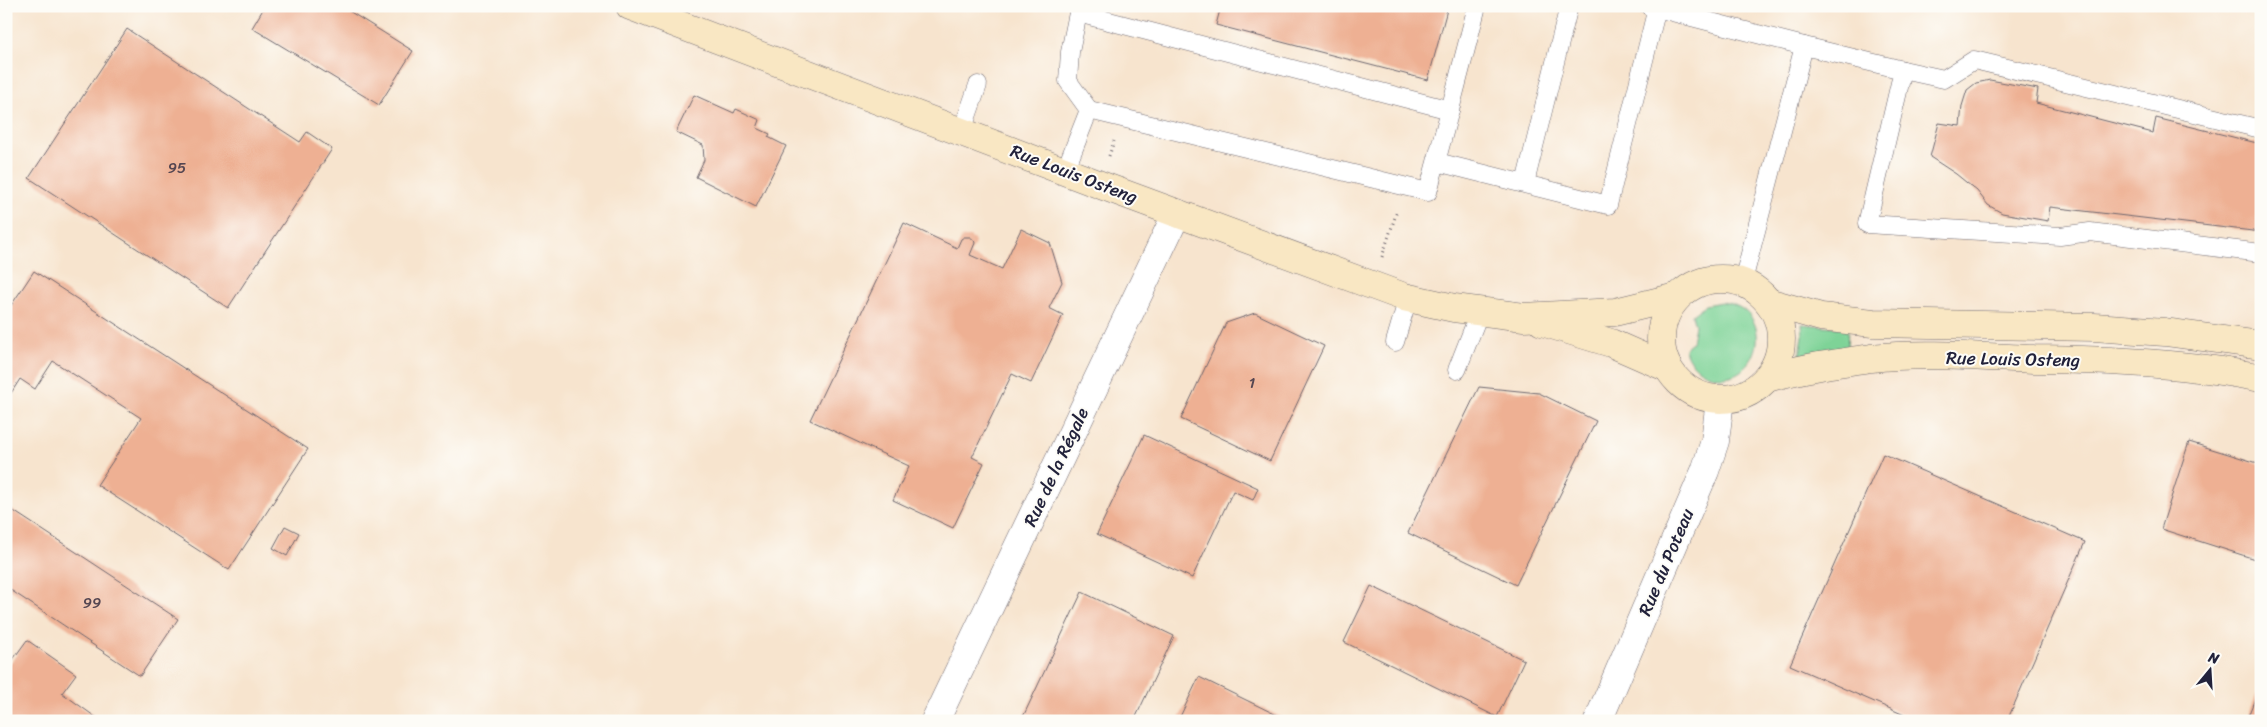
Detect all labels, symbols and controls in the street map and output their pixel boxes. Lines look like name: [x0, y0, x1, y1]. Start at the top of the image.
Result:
street label: Rue Louis Osteng: [1006, 135, 1142, 213]
house number: 95: [168, 155, 186, 181]
street label: Rue Louis Osteng: [1946, 342, 2080, 376]
house number: 1: [1249, 370, 1255, 396]
street label: Rue de la Régale: [1014, 402, 1098, 532]
street label: Rue du Poteau: [1629, 503, 1703, 621]
house number: 99: [83, 590, 101, 616]
north arrow: [2184, 644, 2234, 694]
text: N: [2204, 644, 2223, 672]

